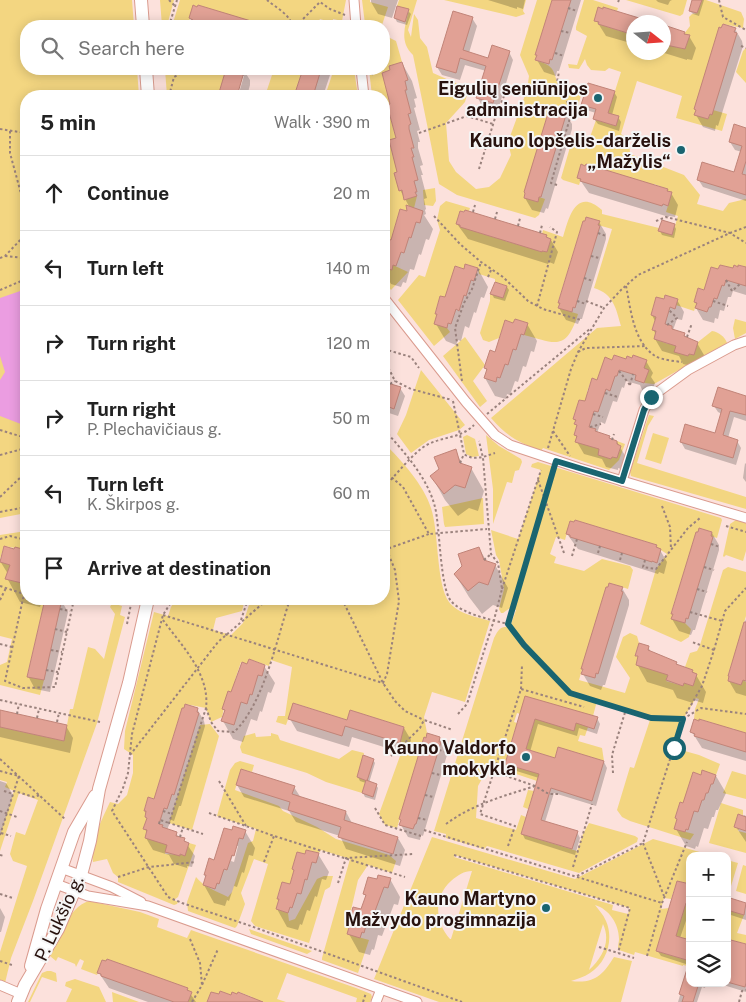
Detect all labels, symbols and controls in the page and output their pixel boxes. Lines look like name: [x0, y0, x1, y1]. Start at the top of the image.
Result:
north arrow: [626, 15, 671, 60]
search box: [20, 20, 390, 75]
icon: search: [38, 34, 66, 62]
text: Search here: [78, 37, 185, 59]
place label: Eigulių seniūnijos administracija: [438, 78, 588, 120]
marker: Eigulių seniūnijos administracija: [592, 92, 604, 104]
text: 5 min: [40, 110, 96, 135]
text: Walk · 390 m: [274, 113, 370, 132]
place label: Kauno lopšelis-darželis „Mažylis“: [470, 130, 671, 172]
marker: Kauno lopšelis-darželis „Mažylis“: [675, 144, 687, 156]
icon: ahead: [40, 179, 68, 207]
text: Continue: [87, 182, 169, 204]
text: 20 m: [333, 184, 370, 203]
icon: left: [40, 254, 68, 282]
text: Turn left: [87, 257, 164, 279]
text: 140 m: [326, 259, 370, 278]
icon: right: [40, 329, 68, 357]
text: Turn right: [87, 332, 176, 354]
text: 120 m: [326, 334, 370, 353]
route end: [640, 386, 663, 409]
text: Turn right: [87, 398, 176, 420]
icon: right: [40, 404, 68, 432]
text: 50 m: [332, 409, 370, 428]
text: P. Plechavičiaus g.: [87, 420, 221, 439]
text: Turn left: [87, 473, 164, 495]
icon: left: [40, 479, 68, 507]
text: 60 m: [333, 484, 370, 503]
text: K. Škirpos g.: [87, 495, 179, 514]
icon: arrive: [40, 554, 68, 582]
text: Arrive at destination: [87, 557, 271, 579]
place label: Kauno Valdorfo mokykla: [384, 737, 516, 779]
route start: [663, 737, 686, 760]
marker: Kauno Valdorfo mokykla: [520, 751, 532, 763]
map controls: [686, 852, 731, 987]
button: +: [686, 852, 731, 897]
street label: P. Lukšio g.: [30, 872, 88, 964]
place label: Kauno Martyno Mažvydo progimnazija: [345, 888, 536, 930]
button: −: [686, 897, 731, 942]
marker: Kauno Martyno Mažvydo progimnazija: [540, 902, 552, 914]
button: layers: [686, 942, 731, 987]

